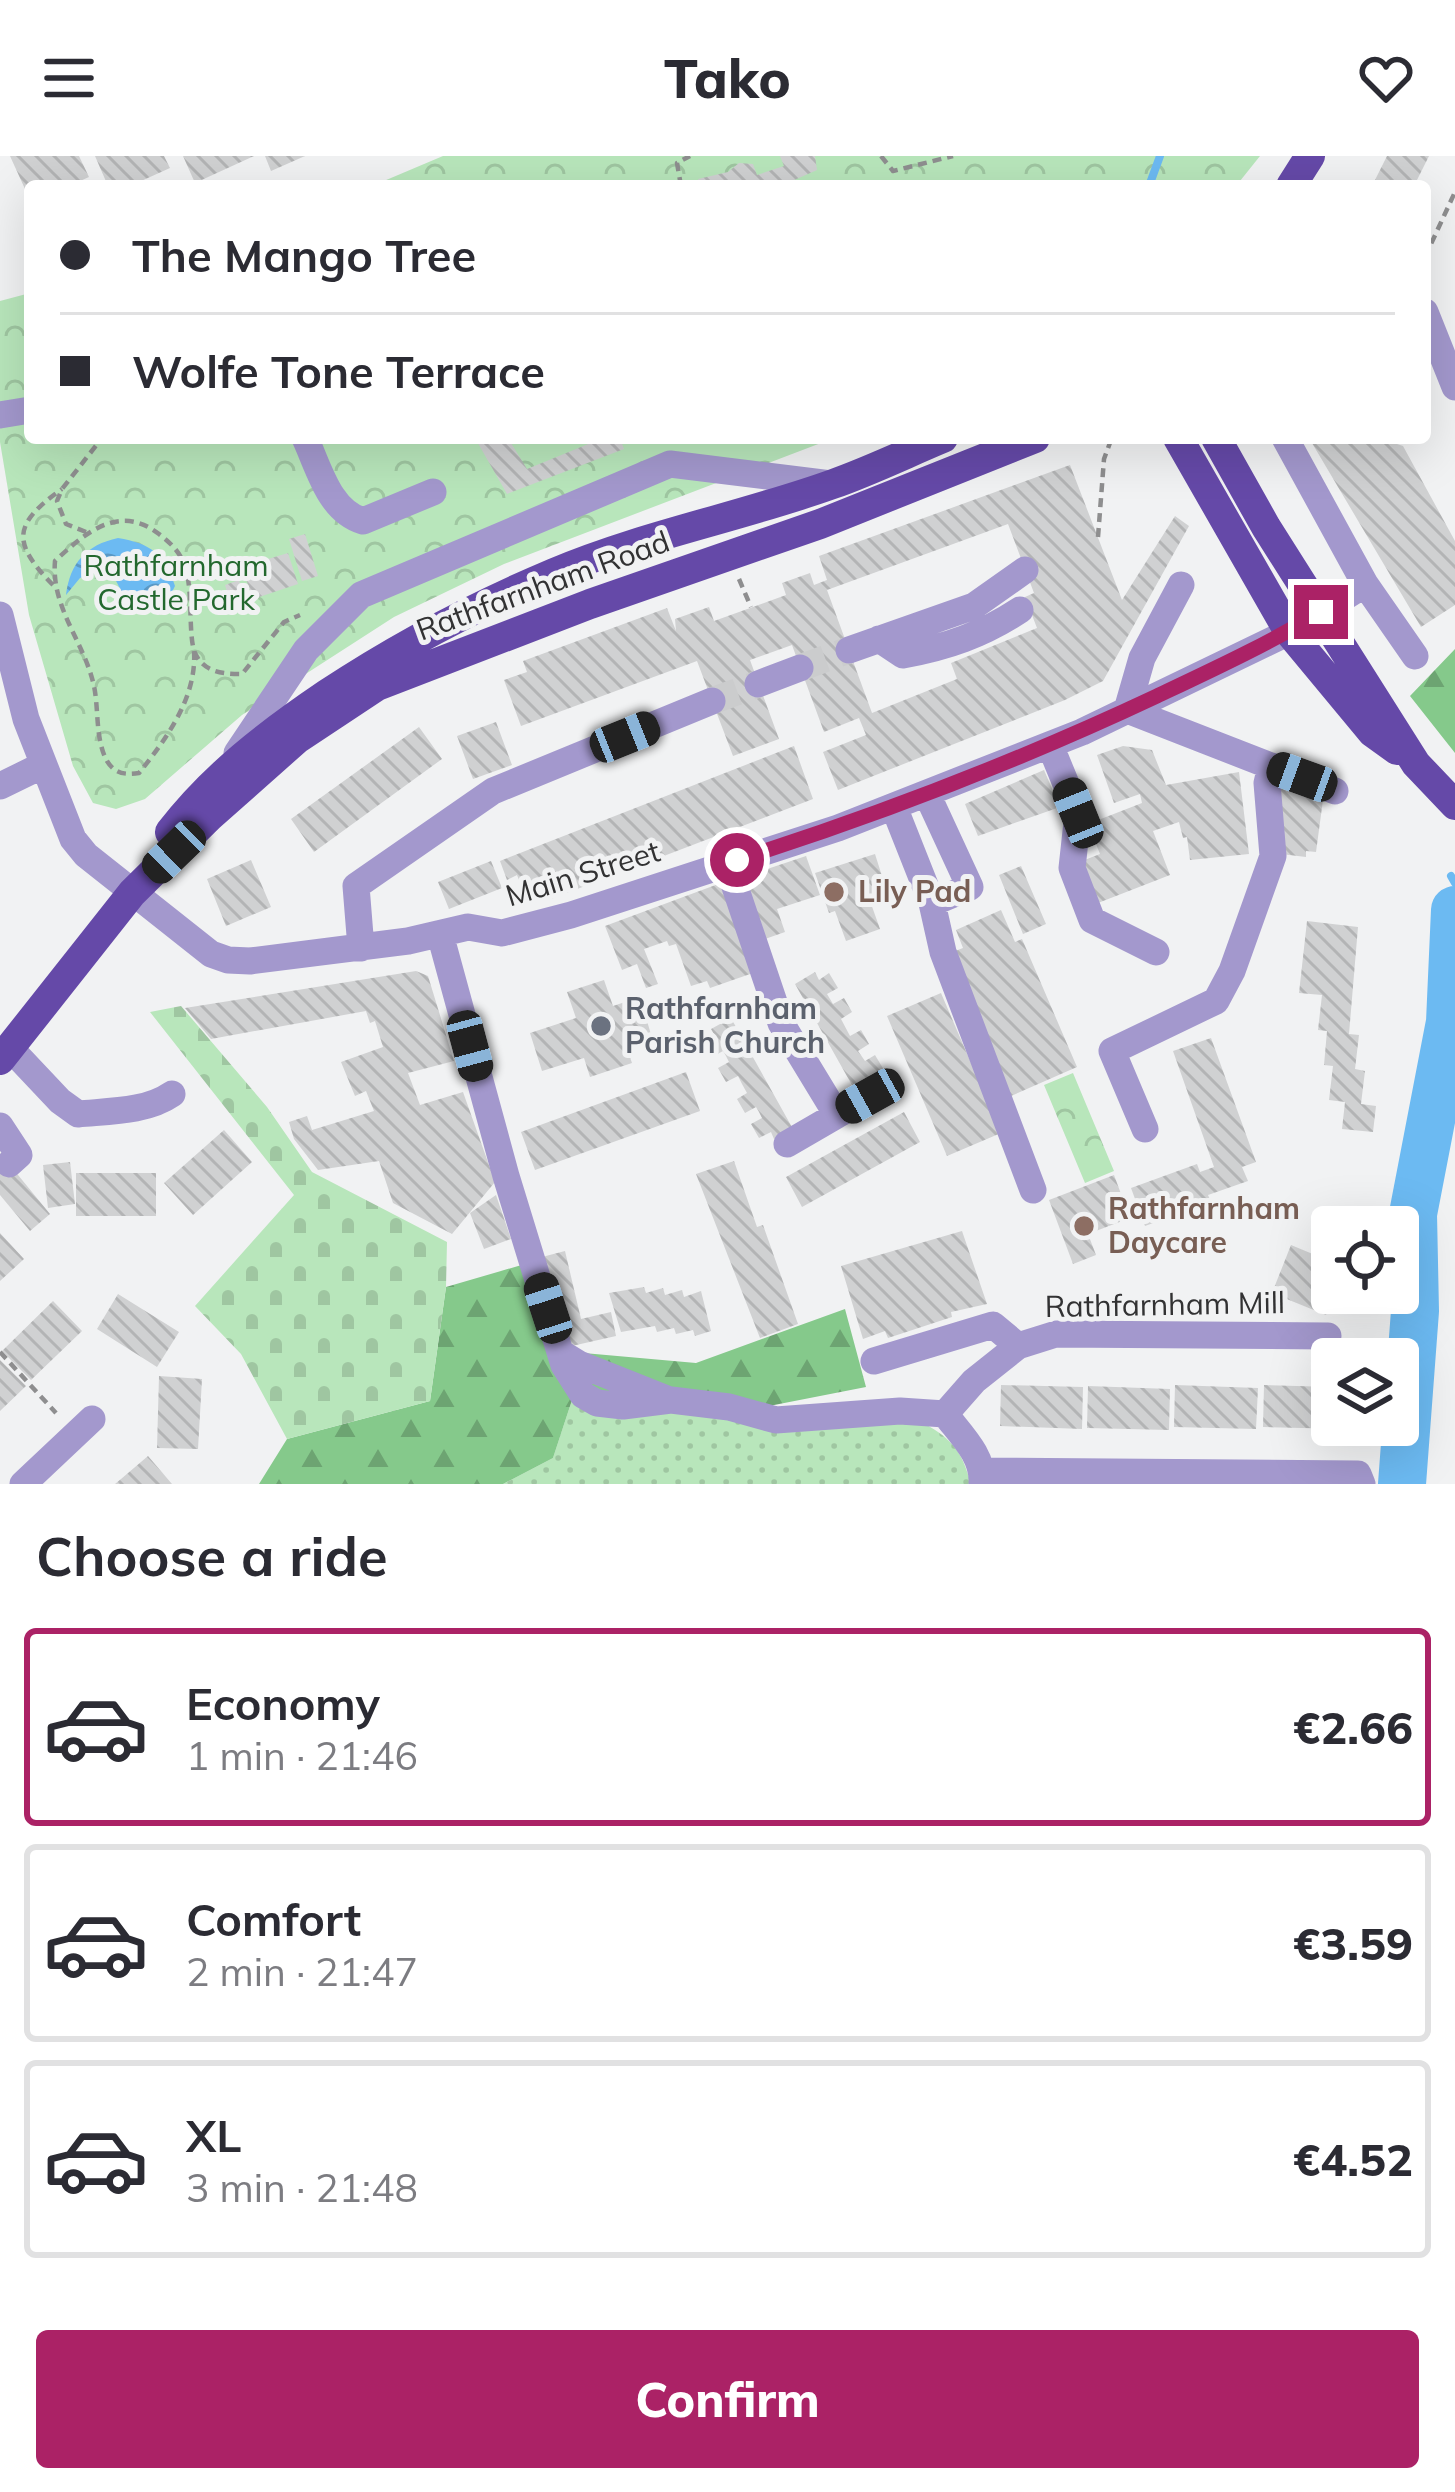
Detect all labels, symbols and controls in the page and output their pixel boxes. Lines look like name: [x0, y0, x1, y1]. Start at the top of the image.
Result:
text: Tako: [664, 44, 791, 112]
icon: menu: [36, 45, 102, 111]
icon: heart: [1353, 45, 1419, 111]
text: The Mango Tree: [132, 227, 476, 283]
text: Wolfe Tone Terrace: [132, 343, 545, 399]
street label: Rathfarnham Road: [411, 522, 674, 648]
park label: Rathfarnham Castle Park: [83, 546, 269, 618]
route end: [1294, 585, 1348, 639]
car: [585, 707, 665, 767]
car: [1262, 748, 1342, 806]
car: [1048, 773, 1108, 853]
car: [136, 814, 212, 890]
street label: Main Street: [501, 832, 664, 914]
route start: [710, 833, 764, 887]
place label: Lily Pad: [858, 872, 971, 910]
marker: Lily Pad: [821, 879, 847, 905]
place label: Rathfarnham Parish Church: [625, 989, 825, 1061]
car: [443, 1007, 497, 1085]
marker: Rathfarnham Parish Church: [588, 1013, 614, 1039]
car: [830, 1063, 910, 1129]
place label: Rathfarnham Daycare: [1108, 1189, 1300, 1261]
map controls: [1311, 1206, 1419, 1446]
button: locate: [1311, 1206, 1419, 1314]
marker: Rathfarnham Daycare: [1071, 1213, 1097, 1239]
car: [520, 1268, 576, 1348]
street label: Rathfarnham Mill: [1045, 1283, 1285, 1325]
button: layers: [1311, 1338, 1419, 1446]
text: Choose a ride: [36, 1522, 388, 1590]
icon: car: [42, 1673, 150, 1781]
text: Economy: [186, 1675, 380, 1731]
text: €2.66: [1293, 1699, 1413, 1755]
text: 1 min · 21:46: [186, 1731, 418, 1780]
icon: car: [42, 1889, 150, 1997]
text: Comfort: [186, 1891, 361, 1947]
text: €3.59: [1293, 1915, 1413, 1971]
text: 2 min · 21:47: [186, 1947, 418, 1996]
icon: car: [42, 2105, 150, 2213]
text: XL: [186, 2107, 241, 2163]
text: €4.52: [1293, 2131, 1413, 2187]
text: 3 min · 21:48: [186, 2163, 418, 2212]
button: Confirm: [36, 2330, 1419, 2468]

